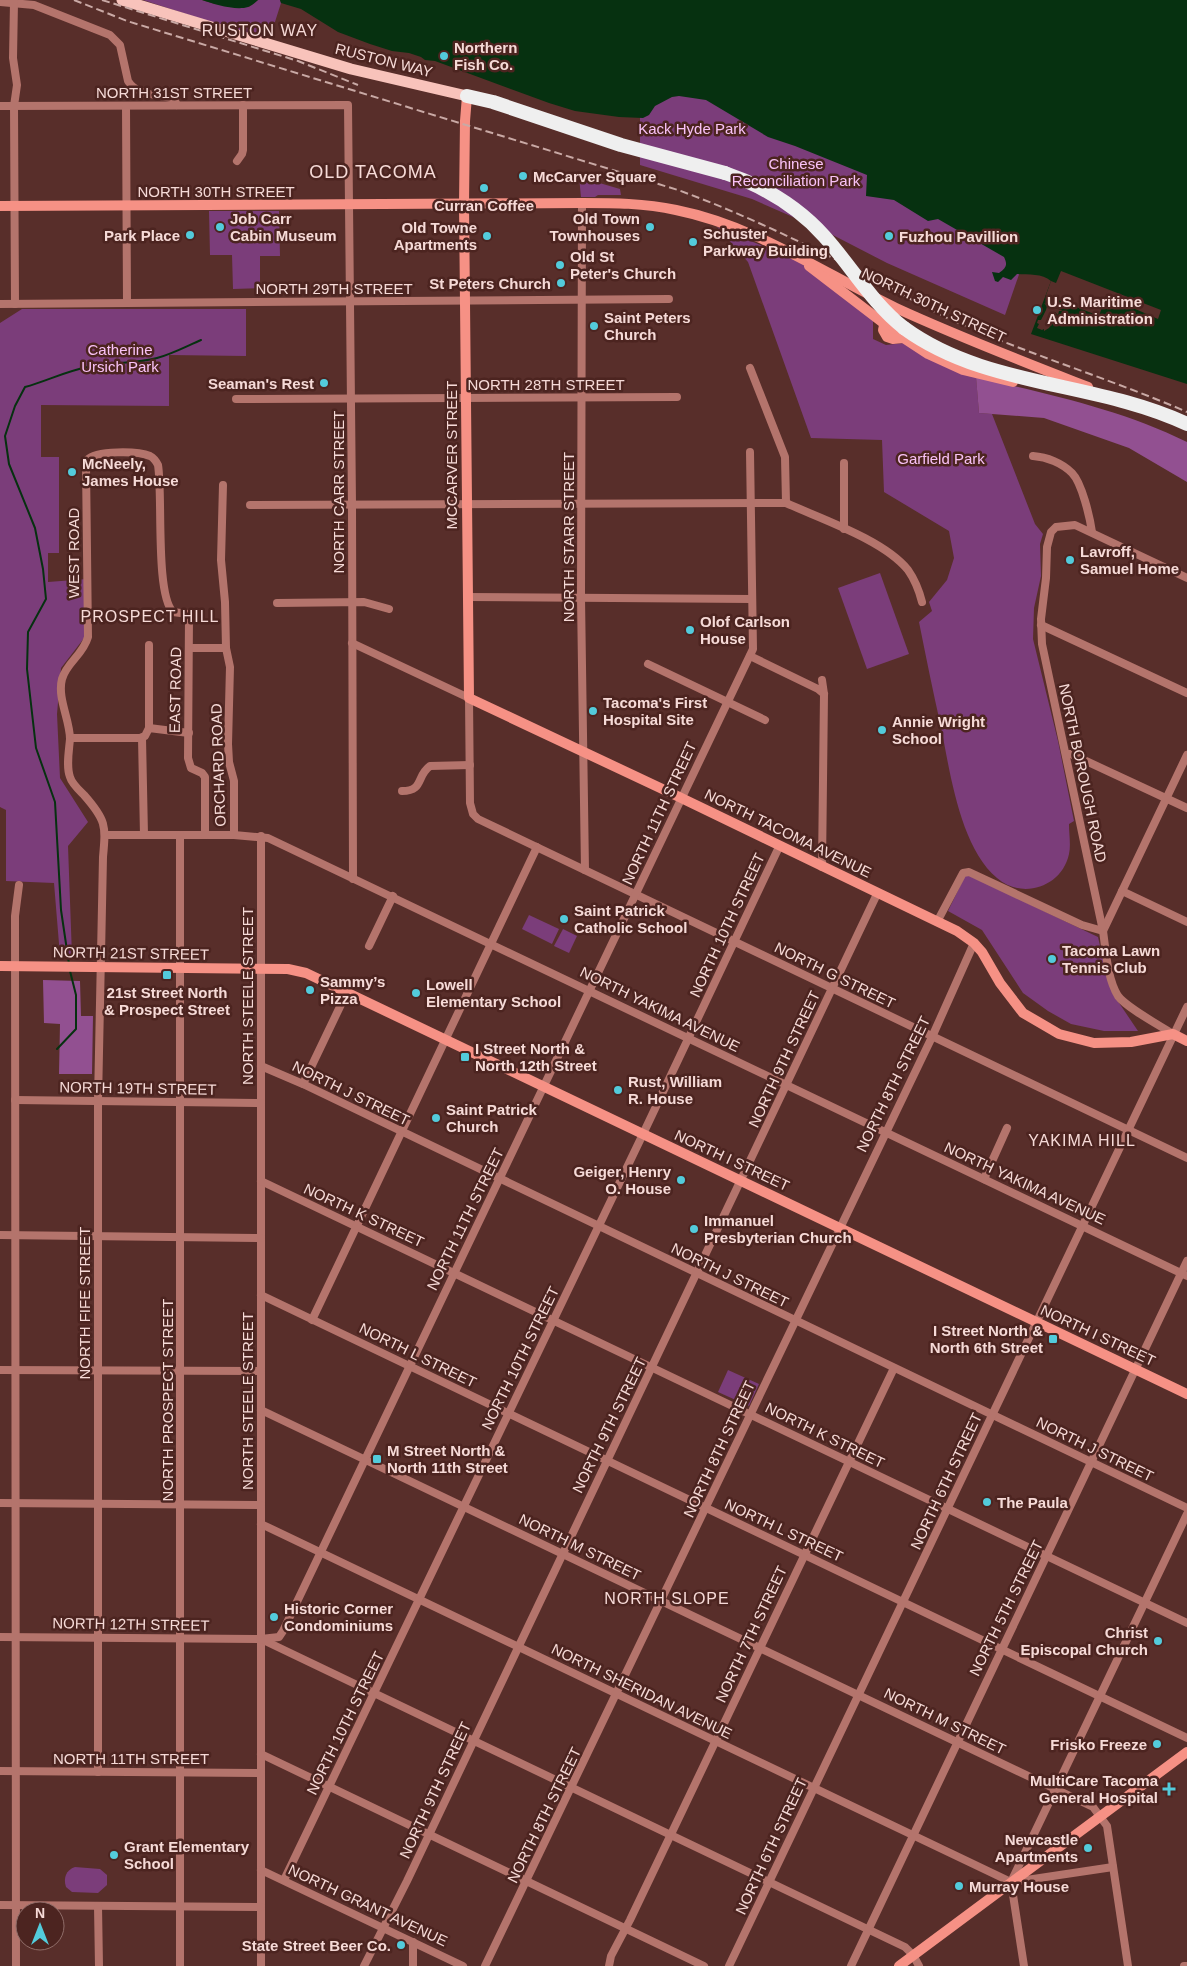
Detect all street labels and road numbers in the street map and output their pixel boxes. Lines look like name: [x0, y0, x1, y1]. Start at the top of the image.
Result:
street label: RUSTON WAY: [334, 40, 434, 80]
street label: NORTH 31ST STREET: [96, 84, 252, 101]
street label: NORTH 30TH STREET: [137, 183, 295, 200]
street label: NORTH 30TH STREET: [859, 264, 1009, 346]
street label: NORTH 29TH STREET: [255, 280, 413, 297]
street label: NORTH 28TH STREET: [467, 376, 625, 393]
street label: MCCARVER STREET: [443, 381, 460, 529]
street label: NORTH CARR STREET: [330, 410, 347, 574]
street label: NORTH STARR STREET: [560, 452, 577, 622]
street label: WEST ROAD: [65, 508, 82, 598]
street label: EAST ROAD: [166, 646, 184, 733]
street label: NORTH BOROUGH ROAD: [1056, 682, 1110, 864]
street label: ORCHARD ROAD: [207, 703, 229, 827]
street label: NORTH 11TH STREET: [618, 739, 700, 887]
street label: NORTH TACOMA AVENUE: [702, 785, 874, 881]
street label: NORTH 10TH STREET: [686, 850, 768, 1000]
street label: NORTH STEELE STREET: [239, 907, 256, 1085]
street label: NORTH G STREET: [772, 938, 898, 1012]
street label: NORTH 21ST STREET: [53, 943, 209, 963]
street label: NORTH YAKIMA AVENUE: [577, 963, 743, 1055]
street label: NORTH 9TH STREET: [745, 988, 823, 1130]
street label: NORTH 8TH STREET: [853, 1013, 933, 1155]
street label: NORTH J STREET: [290, 1057, 412, 1129]
street label: NORTH 19TH STREET: [59, 1078, 217, 1098]
street label: NORTH I STREET: [672, 1126, 792, 1194]
street label: NORTH YAKIMA AVENUE: [942, 1138, 1108, 1228]
street label: NORTH 11TH STREET: [423, 1145, 507, 1293]
street label: NORTH K STREET: [301, 1180, 427, 1250]
street label: NORTH FIFE STREET: [76, 1226, 93, 1380]
street label: NORTH J STREET: [669, 1239, 791, 1311]
street label: NORTH 10TH STREET: [478, 1284, 562, 1432]
street label: NORTH PROSPECT STREET: [159, 1299, 176, 1501]
street label: NORTH I STREET: [1038, 1301, 1158, 1369]
street label: NORTH STEELE STREET: [239, 1312, 256, 1490]
street label: NORTH L STREET: [357, 1319, 479, 1391]
street label: NORTH 9TH STREET: [569, 1354, 649, 1496]
street label: NORTH 8TH STREET: [680, 1378, 758, 1520]
street label: NORTH K STREET: [763, 1399, 887, 1471]
street label: NORTH 6TH STREET: [907, 1410, 985, 1552]
street label: NORTH J STREET: [1034, 1413, 1156, 1485]
street label: NORTH L STREET: [722, 1495, 846, 1565]
street label: NORTH M STREET: [516, 1510, 644, 1584]
street label: NORTH 5TH STREET: [966, 1537, 1046, 1679]
street label: NORTH 7TH STREET: [712, 1563, 790, 1705]
street label: NORTH 12TH STREET: [52, 1614, 210, 1634]
street label: NORTH SHERIDAN AVENUE: [549, 1640, 735, 1742]
street label: NORTH 10TH STREET: [303, 1649, 387, 1797]
street label: NORTH M STREET: [881, 1684, 1009, 1758]
street label: NORTH 9TH STREET: [396, 1719, 474, 1861]
street label: NORTH 8TH STREET: [504, 1744, 584, 1886]
street label: NORTH 11TH STREET: [53, 1750, 209, 1767]
street label: NORTH 6TH STREET: [732, 1775, 810, 1917]
street label: NORTH GRANT AVENUE: [286, 1861, 450, 1949]

